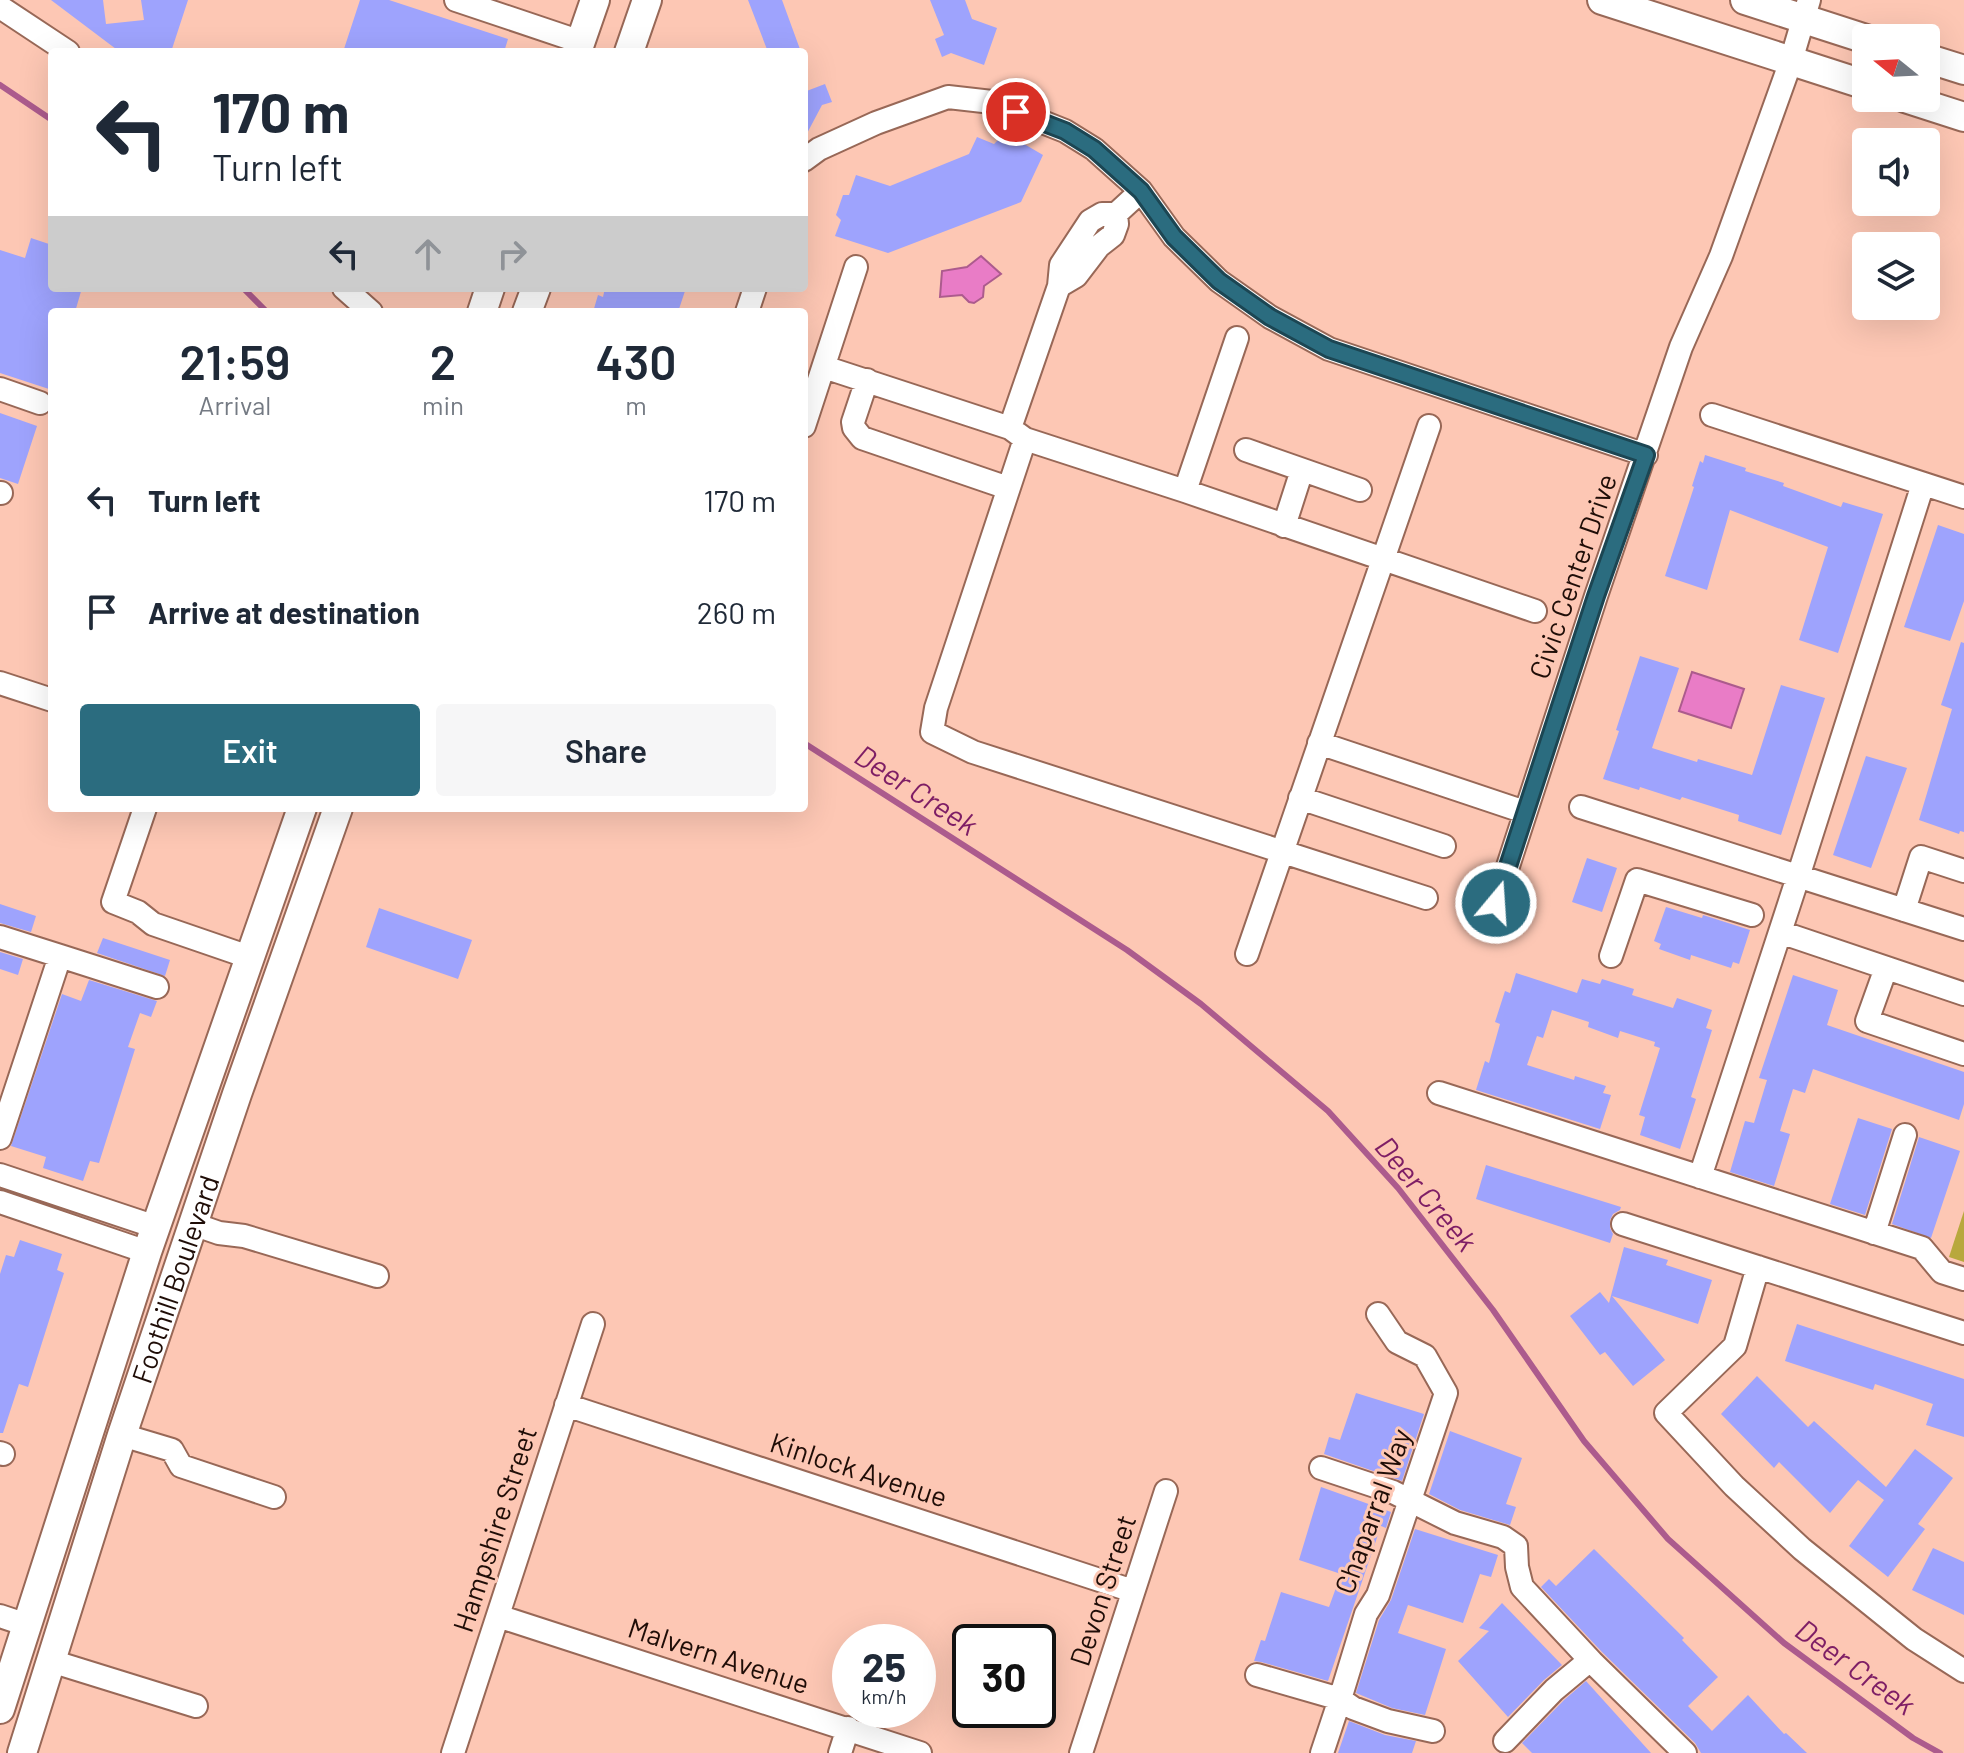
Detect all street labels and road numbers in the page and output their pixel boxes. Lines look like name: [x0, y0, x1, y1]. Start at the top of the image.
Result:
street label: Civic Center Drive: [1521, 469, 1623, 683]
street label: Foothill Boulevard: [124, 1170, 225, 1388]
street label: Hampshire Street: [445, 1422, 543, 1636]
street label: Kinlock Avenue: [766, 1424, 952, 1514]
street label: Chaparral Way: [1326, 1424, 1418, 1598]
street label: Devon Street: [1062, 1510, 1142, 1670]
street label: Malvern Avenue: [624, 1610, 814, 1700]

